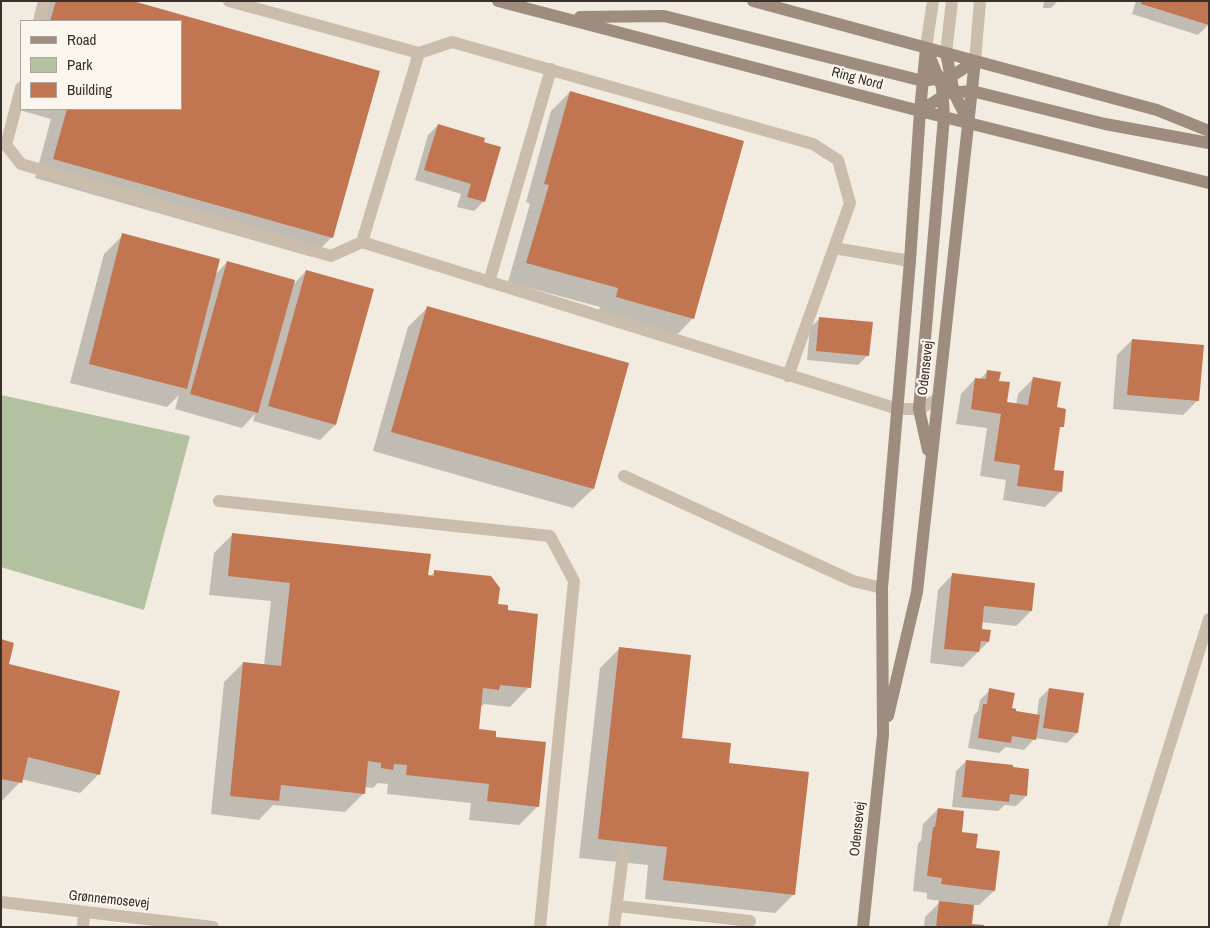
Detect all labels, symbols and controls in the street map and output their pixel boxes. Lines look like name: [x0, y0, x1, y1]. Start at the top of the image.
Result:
legend: [20, 20, 182, 110]
text: Road: [67, 29, 96, 50]
text: Park: [67, 54, 92, 75]
street label: Ring Nord: [830, 64, 884, 94]
text: Building: [67, 79, 112, 100]
street label: Odensevej: [915, 340, 937, 396]
street label: Odensevej: [847, 801, 869, 857]
street label: Grønnemosevej: [68, 887, 150, 913]

